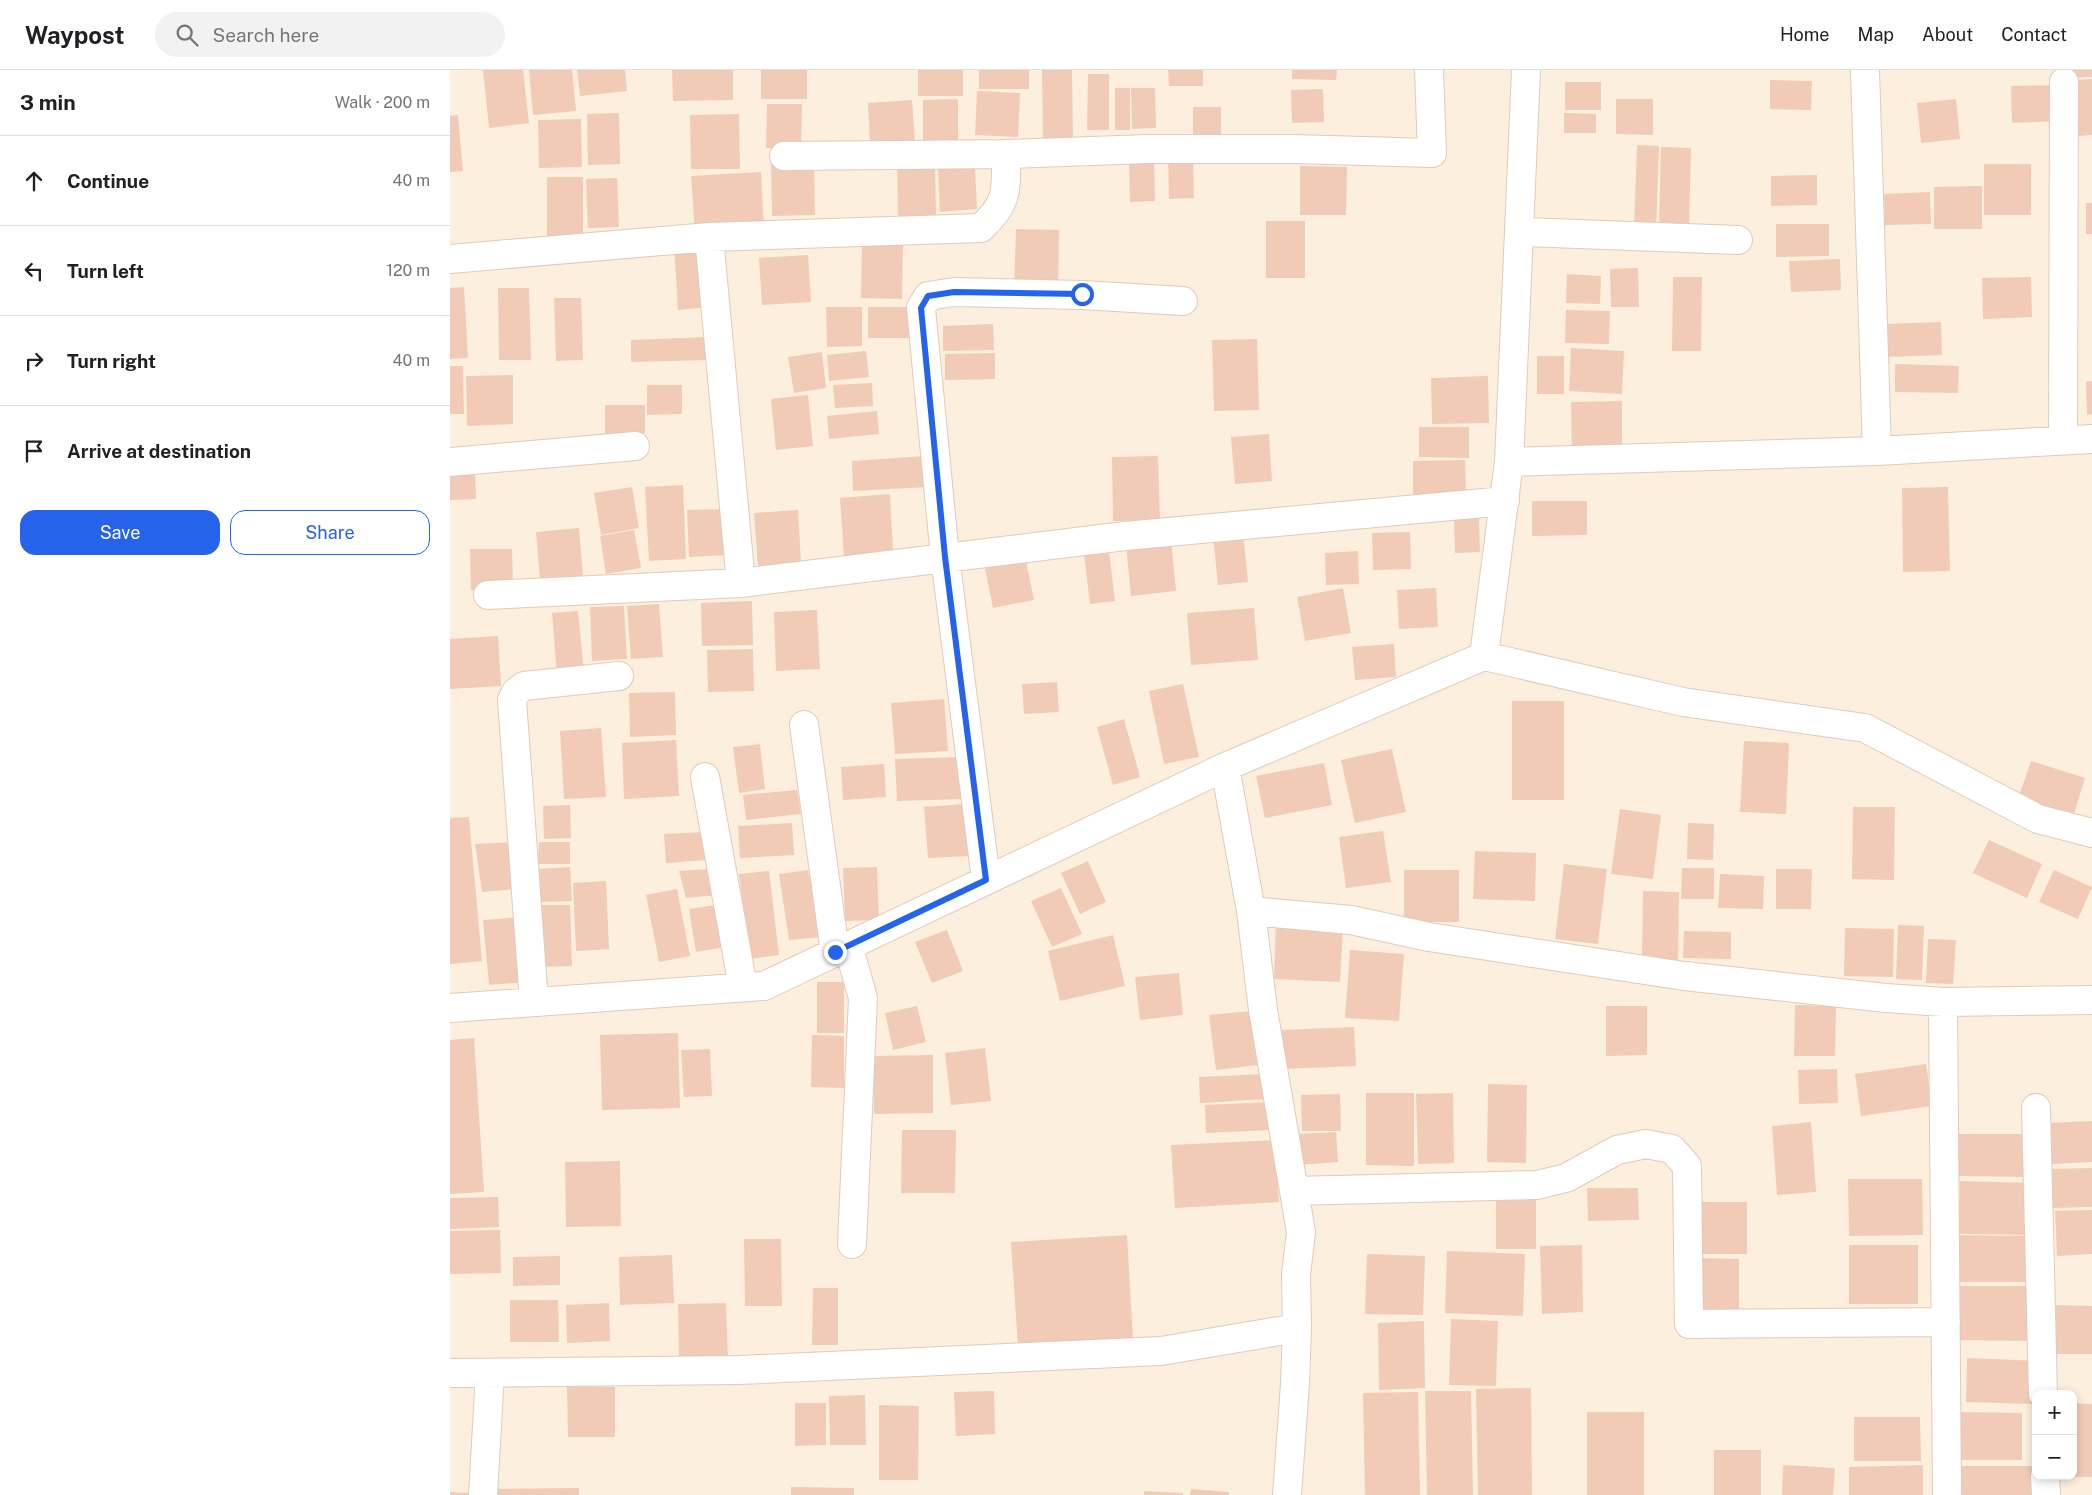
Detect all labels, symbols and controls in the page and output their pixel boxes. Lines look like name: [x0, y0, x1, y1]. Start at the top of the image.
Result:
search box: [155, 12, 505, 57]
text: Waypost: [25, 21, 125, 49]
icon: search: [173, 21, 201, 49]
text: Search here: [213, 24, 319, 46]
text: Home: [1780, 24, 1830, 45]
text: Map: [1858, 24, 1894, 45]
text: About: [1922, 24, 1973, 45]
text: Contact: [2001, 24, 2067, 45]
text: 3 min: [20, 90, 76, 115]
text: Walk · 200 m: [335, 93, 430, 112]
icon: ahead: [20, 167, 48, 195]
text: Continue: [67, 170, 149, 192]
text: 40 m: [392, 171, 430, 190]
icon: left: [20, 257, 48, 285]
text: Turn left: [67, 260, 144, 282]
text: 120 m: [386, 261, 430, 280]
route start: [1071, 283, 1094, 306]
icon: right: [20, 347, 48, 375]
text: Turn right: [67, 350, 156, 372]
text: 40 m: [392, 351, 430, 370]
icon: arrive: [20, 437, 48, 465]
text: Arrive at destination: [67, 440, 251, 462]
button: Save: [20, 510, 220, 555]
button: Share: [230, 510, 430, 555]
route end: [824, 941, 847, 964]
map controls: [2032, 1390, 2077, 1480]
button: +: [2032, 1390, 2077, 1435]
button: −: [2032, 1435, 2077, 1480]

